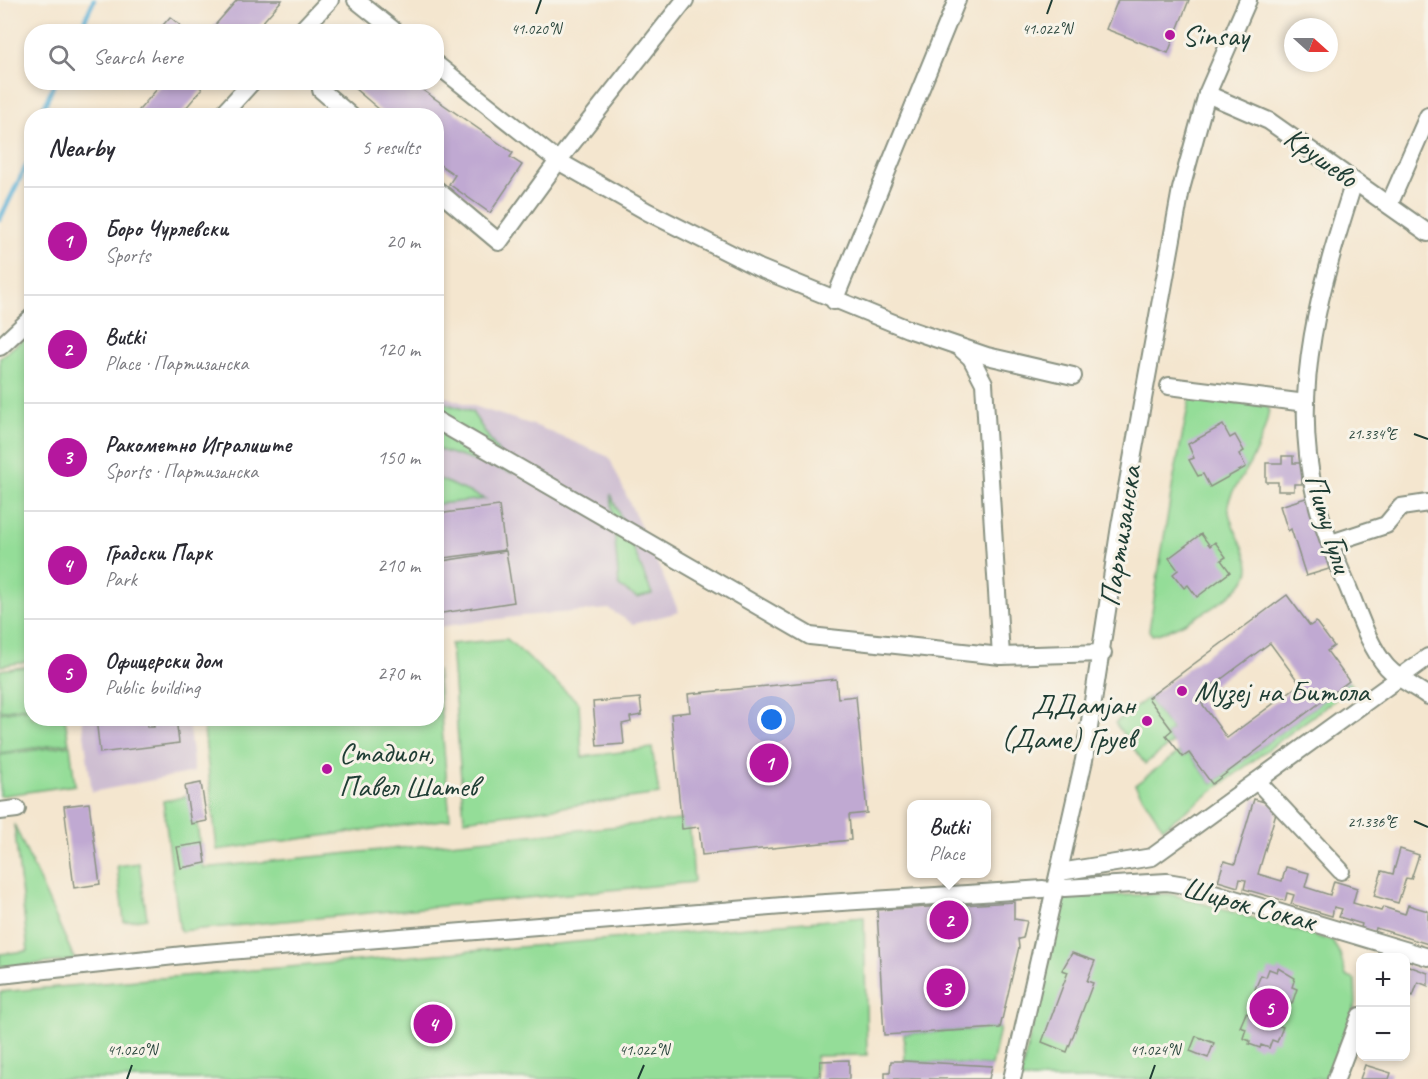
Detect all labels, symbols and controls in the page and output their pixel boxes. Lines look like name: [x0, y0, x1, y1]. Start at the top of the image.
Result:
place label: Sinsay: [1182, 16, 1252, 54]
north arrow: [1284, 18, 1338, 72]
text: 41.020°N: [511, 20, 564, 39]
text: 41.022°N: [1022, 20, 1075, 39]
search box: [24, 24, 444, 90]
marker: Sinsay: [1163, 28, 1177, 42]
icon: search: [45, 41, 78, 74]
text: Search here: [93, 43, 183, 71]
street label: Крушево: [1277, 118, 1366, 197]
text: Nearby: [48, 131, 113, 164]
text: 5 results: [361, 135, 420, 160]
text: Боро Чурлевски: [105, 215, 229, 243]
text: 1: [63, 229, 72, 254]
text: 20 m: [386, 229, 420, 254]
text: Sports: [105, 243, 150, 268]
text: Butki: [105, 323, 144, 351]
text: 2: [63, 337, 72, 362]
text: 120 m: [377, 337, 420, 362]
text: Place · Партизанска: [105, 351, 248, 376]
text: 21.334°E: [1348, 425, 1399, 444]
text: Ракометно Игралиште: [105, 431, 291, 459]
text: 3: [63, 445, 72, 470]
text: 150 m: [377, 445, 420, 470]
text: Sports · Партизанска: [105, 459, 258, 484]
street label: Партизанска: [1090, 461, 1150, 609]
street label: Питу Гули: [1296, 469, 1363, 579]
text: Градски Парк: [105, 539, 212, 567]
text: 4: [63, 553, 72, 578]
text: 210 m: [377, 553, 420, 578]
text: Park: [105, 567, 137, 592]
text: Офицерски дом: [105, 647, 222, 675]
text: 5: [63, 661, 72, 686]
text: 270 m: [377, 661, 420, 686]
place label: Музеј на Битола: [1194, 672, 1371, 710]
text: Public building: [105, 675, 200, 700]
marker: Музеј на Битола: [1175, 684, 1189, 698]
place label: ДДамјан (Даме) Груев: [1001, 685, 1140, 757]
your location: [757, 705, 786, 734]
marker: ДДамјан (Даме) Груев: [1140, 714, 1154, 728]
place label: Стадион, Павел Шатев: [339, 733, 484, 805]
pin: 1: [750, 740, 788, 786]
marker: Стадион, Павел Шатев: [320, 762, 334, 776]
popup: [907, 800, 991, 878]
text: Butki: [929, 813, 969, 841]
text: 21.336°E: [1348, 813, 1399, 832]
text: Place: [929, 841, 964, 866]
street label: Широк Сокак: [1179, 868, 1322, 941]
pin: 2: [930, 898, 968, 942]
map controls: [1356, 953, 1410, 1061]
button: +: [1356, 953, 1410, 1007]
pin: 3: [926, 966, 966, 1010]
pin: 5: [1250, 986, 1288, 1030]
pin: 4: [414, 1002, 452, 1046]
button: −: [1356, 1007, 1410, 1061]
text: 41.020°N: [107, 1041, 160, 1060]
text: 41.022°N: [619, 1041, 672, 1060]
text: 41.024°N: [1130, 1041, 1183, 1060]

